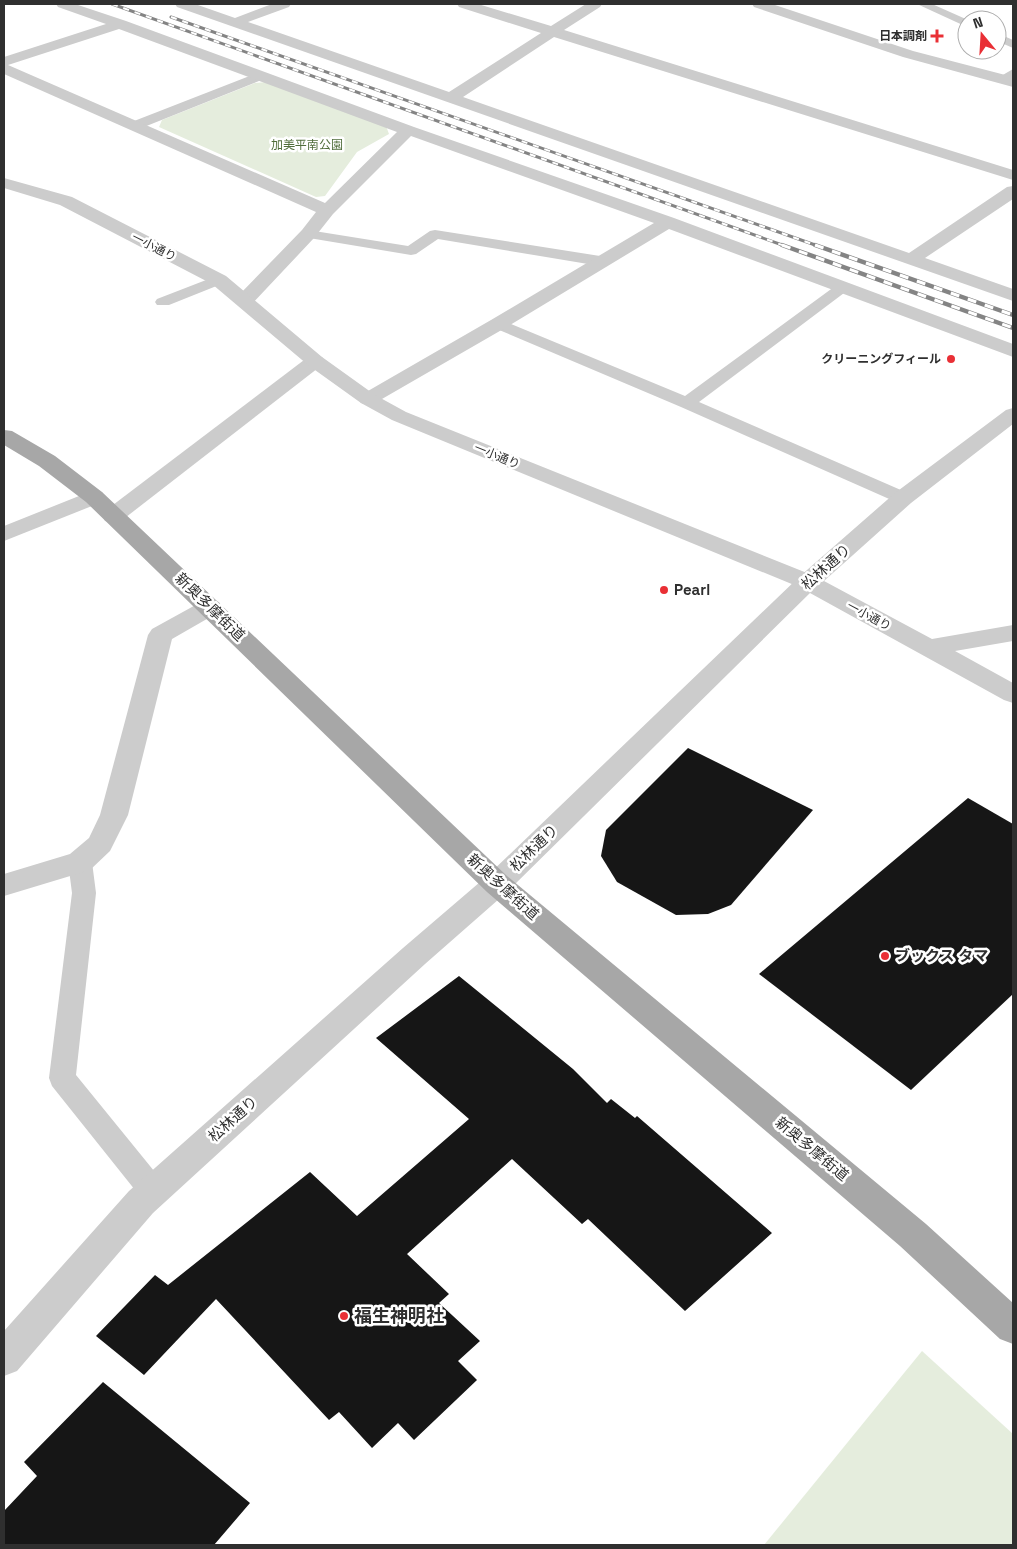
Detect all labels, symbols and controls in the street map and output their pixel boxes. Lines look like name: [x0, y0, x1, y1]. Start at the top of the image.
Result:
north arrow: [957, 10, 1007, 60]
text: N: [971, 13, 985, 33]
place label: 日本調剤: [879, 28, 927, 44]
marker: 日本調剤: [931, 30, 943, 42]
park label: 加美平南公園: [271, 137, 343, 153]
street label: 一小通り: [129, 229, 179, 265]
place label: クリーニングフィール: [821, 351, 941, 367]
marker: クリーニングフィール: [945, 353, 957, 365]
street label: 一小通り: [472, 440, 522, 472]
street label: 松林通り: [797, 539, 854, 594]
street label: 新奥多摩街道: [171, 569, 249, 645]
place label: Pearl: [674, 580, 710, 599]
marker: Pearl: [658, 584, 670, 596]
street label: 一小通り: [844, 598, 894, 634]
street label: 松林通り: [505, 820, 562, 875]
street label: 新奥多摩街道: [464, 849, 543, 924]
place label: ブックス タマ: [895, 946, 988, 965]
marker: ブックス タマ: [879, 950, 891, 962]
street label: 松林通り: [204, 1091, 261, 1146]
street label: 新奥多摩街道: [772, 1112, 853, 1185]
place label: 福生神明社: [354, 1304, 444, 1327]
marker: 福生神明社: [338, 1310, 350, 1322]

